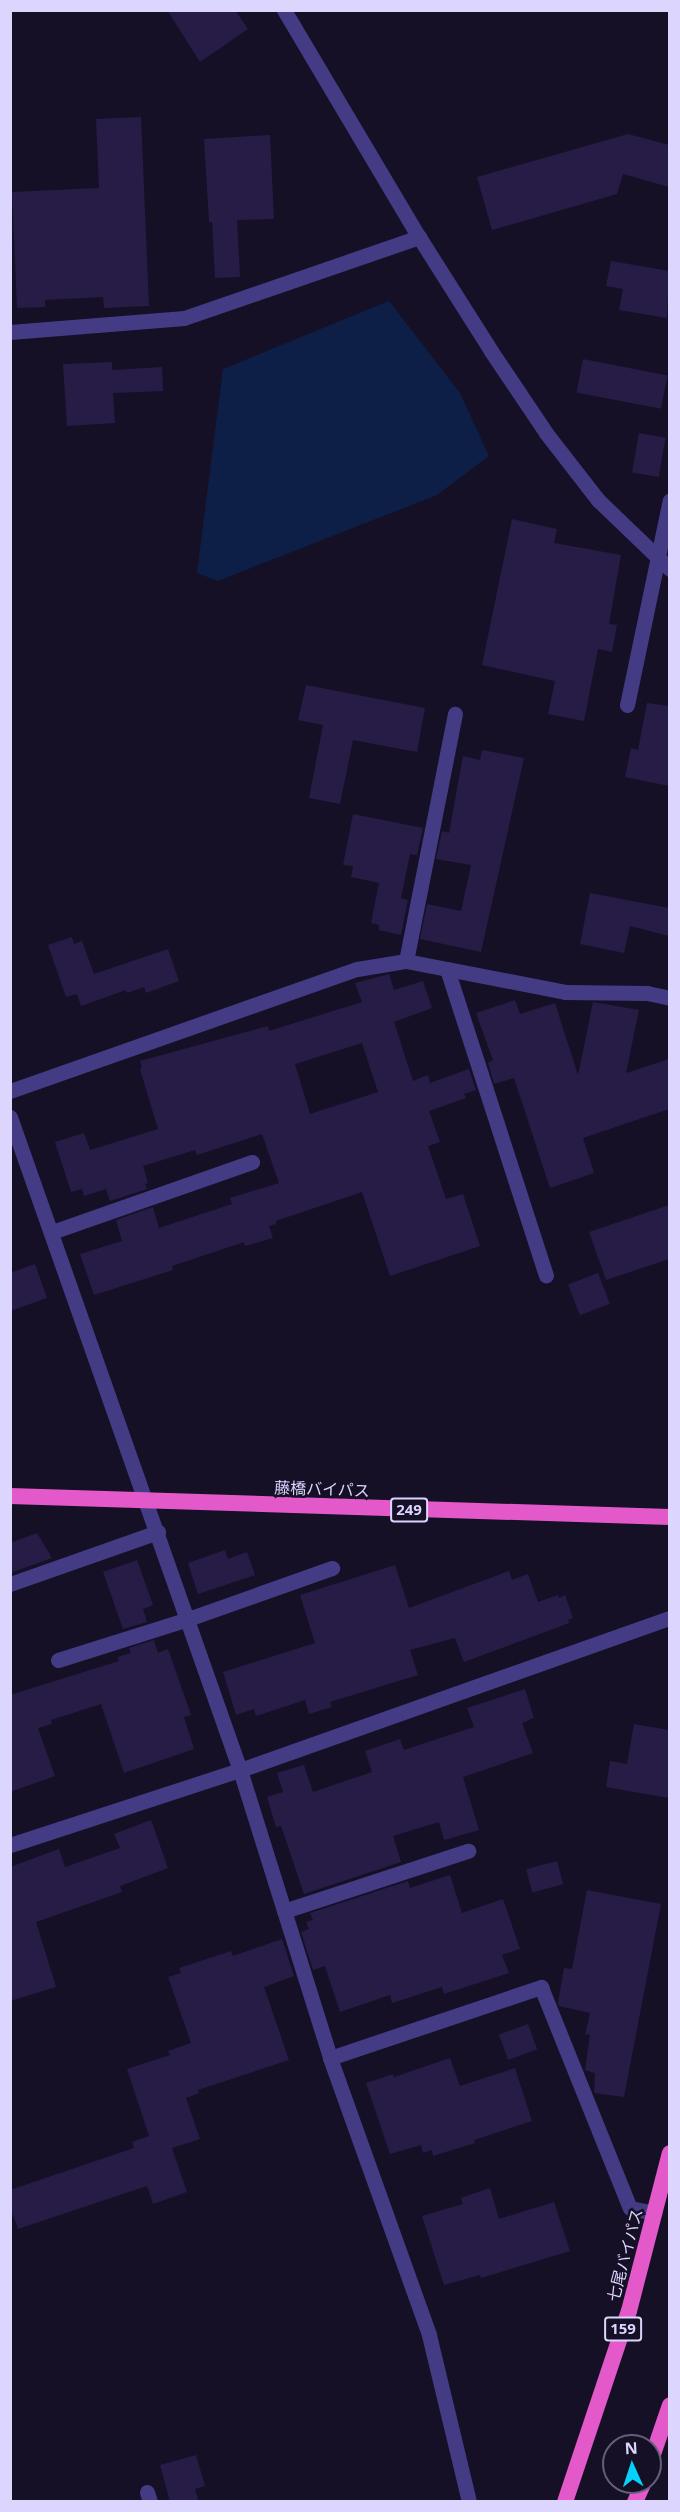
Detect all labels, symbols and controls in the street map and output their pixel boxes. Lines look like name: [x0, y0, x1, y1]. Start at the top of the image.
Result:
street label: 藤橋バイパス: [274, 1478, 370, 1500]
road number: 249: [390, 1498, 428, 1522]
street label: 七尾バイパス: [603, 2206, 647, 2304]
road number: 159: [604, 2317, 642, 2341]
north arrow: [602, 2434, 662, 2494]
text: N: [624, 2437, 638, 2459]

